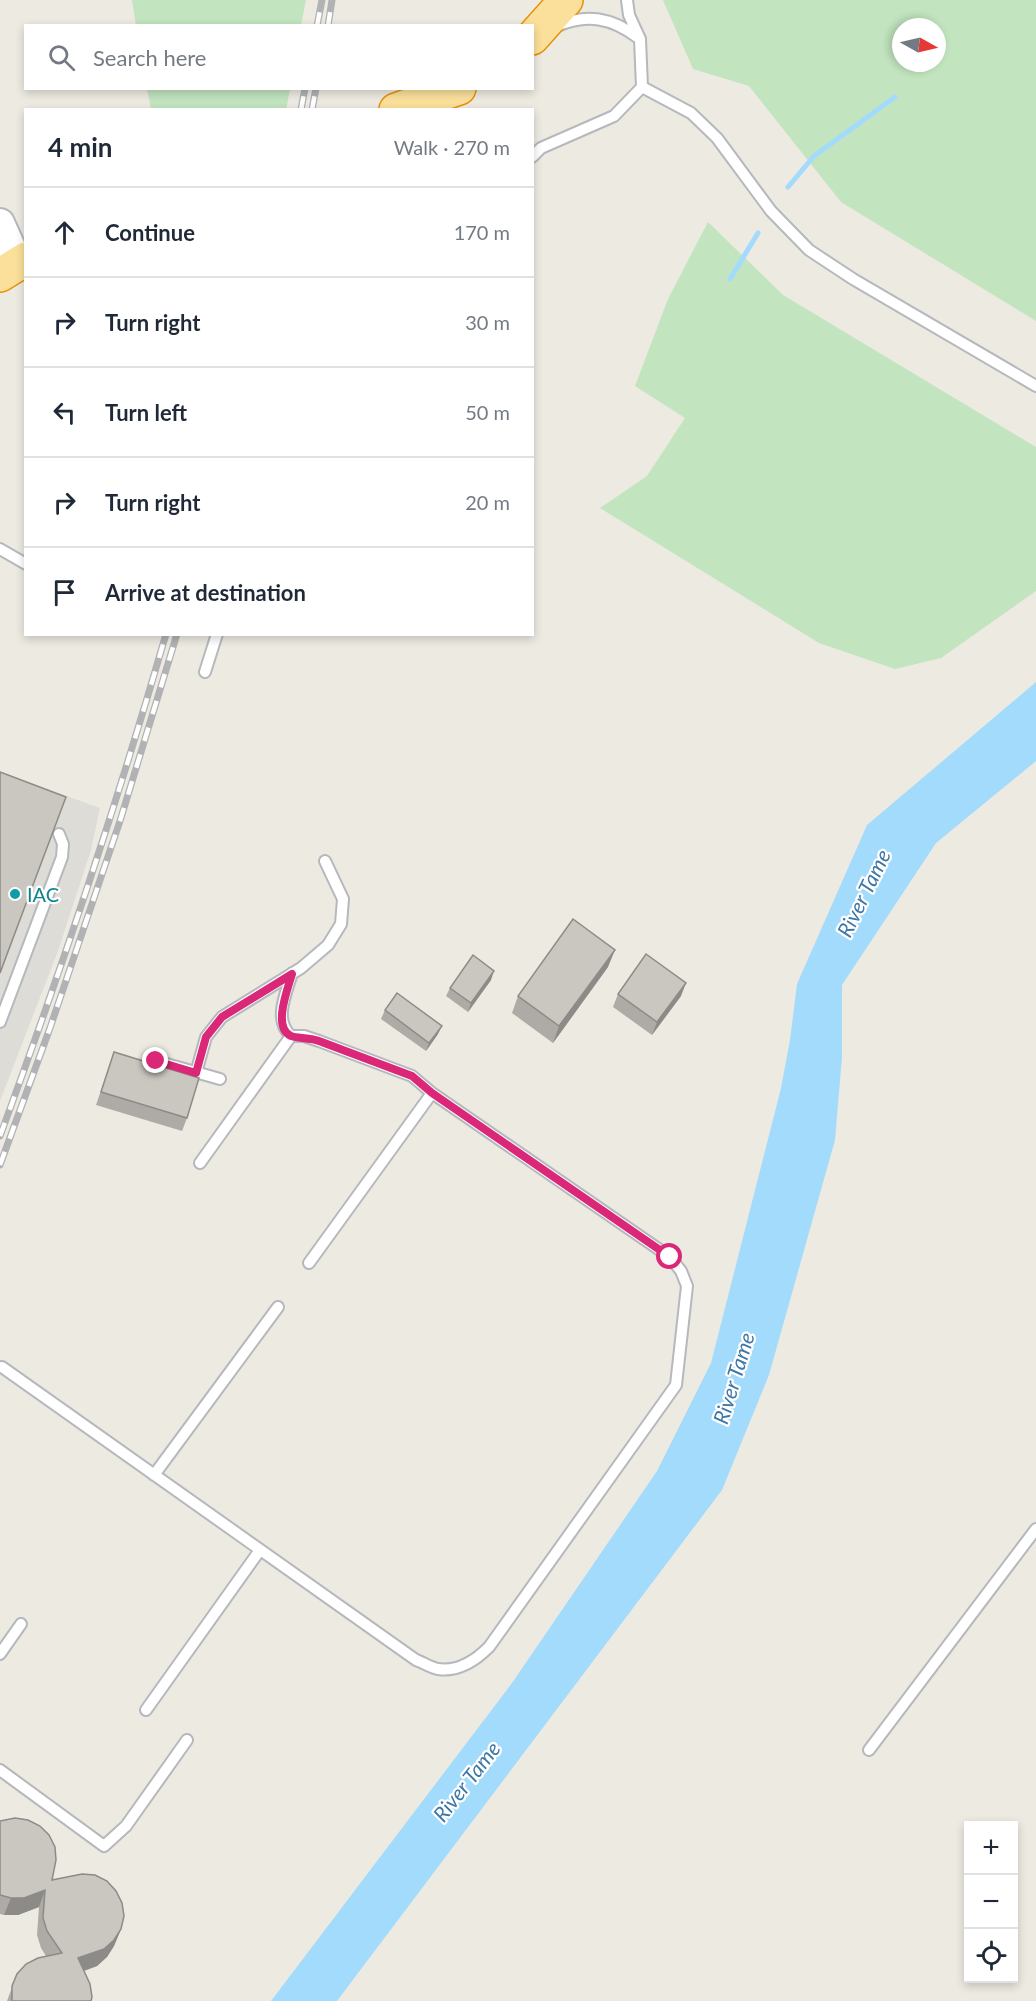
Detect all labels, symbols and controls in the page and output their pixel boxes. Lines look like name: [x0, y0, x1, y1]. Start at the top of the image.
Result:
north arrow: [892, 18, 946, 72]
search box: [24, 24, 534, 90]
icon: search: [45, 41, 78, 74]
text: Search here: [93, 44, 206, 71]
text: 4 min: [48, 131, 112, 163]
text: Walk · 270 m: [394, 135, 510, 159]
icon: ahead: [48, 216, 81, 249]
text: Continue: [105, 219, 195, 246]
text: 170 m: [454, 220, 510, 244]
icon: right: [48, 306, 81, 339]
text: Turn right: [105, 309, 200, 336]
text: 30 m: [465, 310, 510, 334]
icon: left: [48, 396, 81, 429]
text: Turn left: [105, 399, 187, 426]
text: 50 m: [465, 400, 510, 424]
icon: right: [48, 486, 81, 519]
text: Turn right: [105, 489, 200, 516]
text: 20 m: [465, 490, 510, 514]
icon: arrive: [48, 576, 81, 609]
text: Arrive at destination: [105, 579, 306, 606]
water label: River Tame: [831, 845, 895, 941]
place label: IAC: [27, 882, 59, 906]
marker: IAC: [8, 887, 22, 901]
route end: [142, 1047, 168, 1073]
route start: [656, 1243, 682, 1269]
water label: River Tame: [707, 1329, 759, 1427]
water label: River Tame: [427, 1736, 505, 1826]
map controls: [964, 1821, 1018, 1983]
button: +: [964, 1821, 1018, 1875]
button: −: [964, 1875, 1018, 1929]
button: locate: [964, 1929, 1018, 1983]

